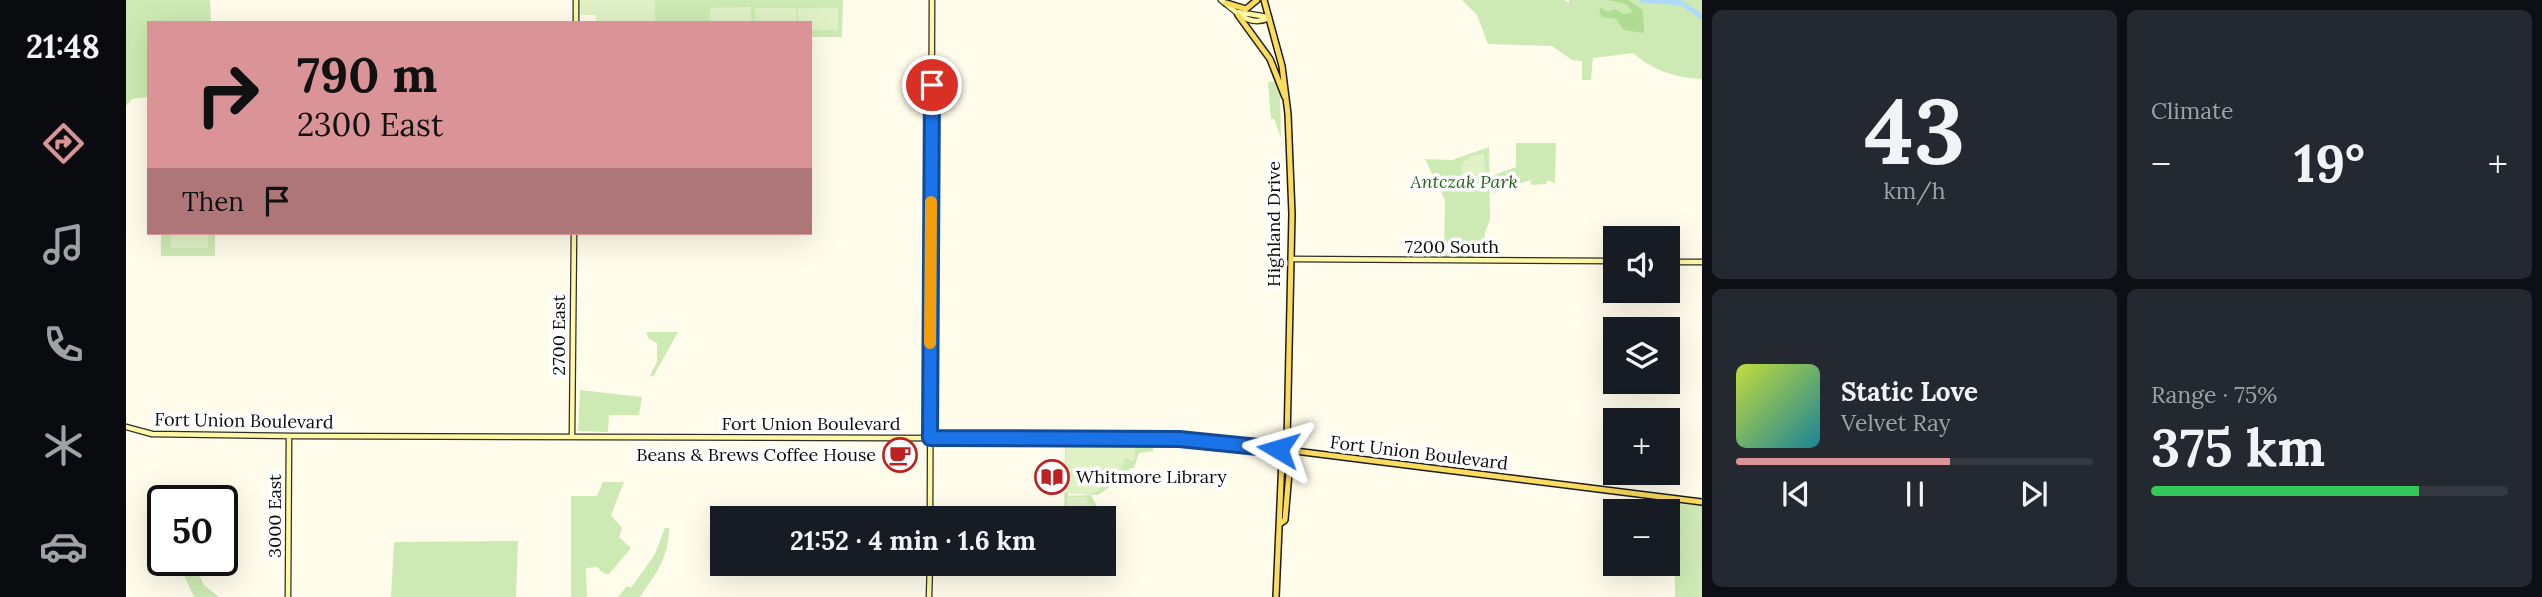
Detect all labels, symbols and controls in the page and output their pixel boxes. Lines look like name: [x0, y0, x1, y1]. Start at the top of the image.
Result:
text: 21:48: [26, 26, 100, 67]
text: 790 m: [297, 43, 437, 105]
icon: right: [182, 49, 273, 140]
pin: [902, 55, 962, 115]
icon: arrive: [913, 66, 951, 104]
text: 43: [1864, 72, 1965, 189]
text: Climate: [2151, 96, 2233, 125]
text: 2300 East: [297, 104, 443, 145]
icon: directions: [39, 119, 88, 168]
text: 19°: [2294, 130, 2365, 196]
text: −: [2151, 140, 2171, 188]
text: +: [2488, 140, 2508, 188]
street label: Highland Drive: [1262, 161, 1285, 287]
park label: Antczak Park: [1409, 170, 1518, 193]
text: km/h: [1883, 176, 1946, 205]
icon: arrive: [258, 182, 296, 220]
text: Then: [182, 185, 244, 218]
icon: music: [39, 220, 88, 269]
map controls: [1603, 226, 1680, 576]
button: sound: [1603, 226, 1680, 303]
street label: 7200 South: [1405, 235, 1499, 258]
street label: 2700 East: [547, 295, 570, 375]
button: layers: [1603, 317, 1680, 394]
icon: phone: [39, 320, 88, 369]
text: Static Love: [1841, 375, 1978, 408]
text: Range · 75%: [2151, 380, 2277, 409]
street label: Fort Union Boulevard: [154, 407, 334, 434]
button: +: [1603, 408, 1680, 485]
text: Velvet Ray: [1841, 408, 1951, 437]
street label: Fort Union Boulevard: [721, 412, 901, 435]
position arrow: [1241, 412, 1315, 486]
text: 375 km: [2151, 414, 2325, 480]
icon: climate: [39, 421, 88, 470]
street label: Fort Union Boulevard: [1329, 430, 1510, 475]
cafe icon: Beans & Brews Coffee House: [881, 436, 919, 474]
place label: Beans & Brews Coffee House: [636, 443, 876, 466]
library icon: Whitmore Library: [1033, 458, 1071, 496]
place label: Whitmore Library: [1076, 465, 1227, 488]
street label: 3000 East: [263, 474, 286, 558]
icon: previous: [1777, 475, 1815, 513]
icon: pause: [1896, 475, 1934, 513]
icon: next: [2015, 475, 2053, 513]
speed limit sign: 50: [147, 485, 238, 576]
button: −: [1603, 499, 1680, 576]
icon: car: [39, 522, 88, 571]
text: 21:52 · 4 min · 1.6 km: [790, 524, 1036, 557]

